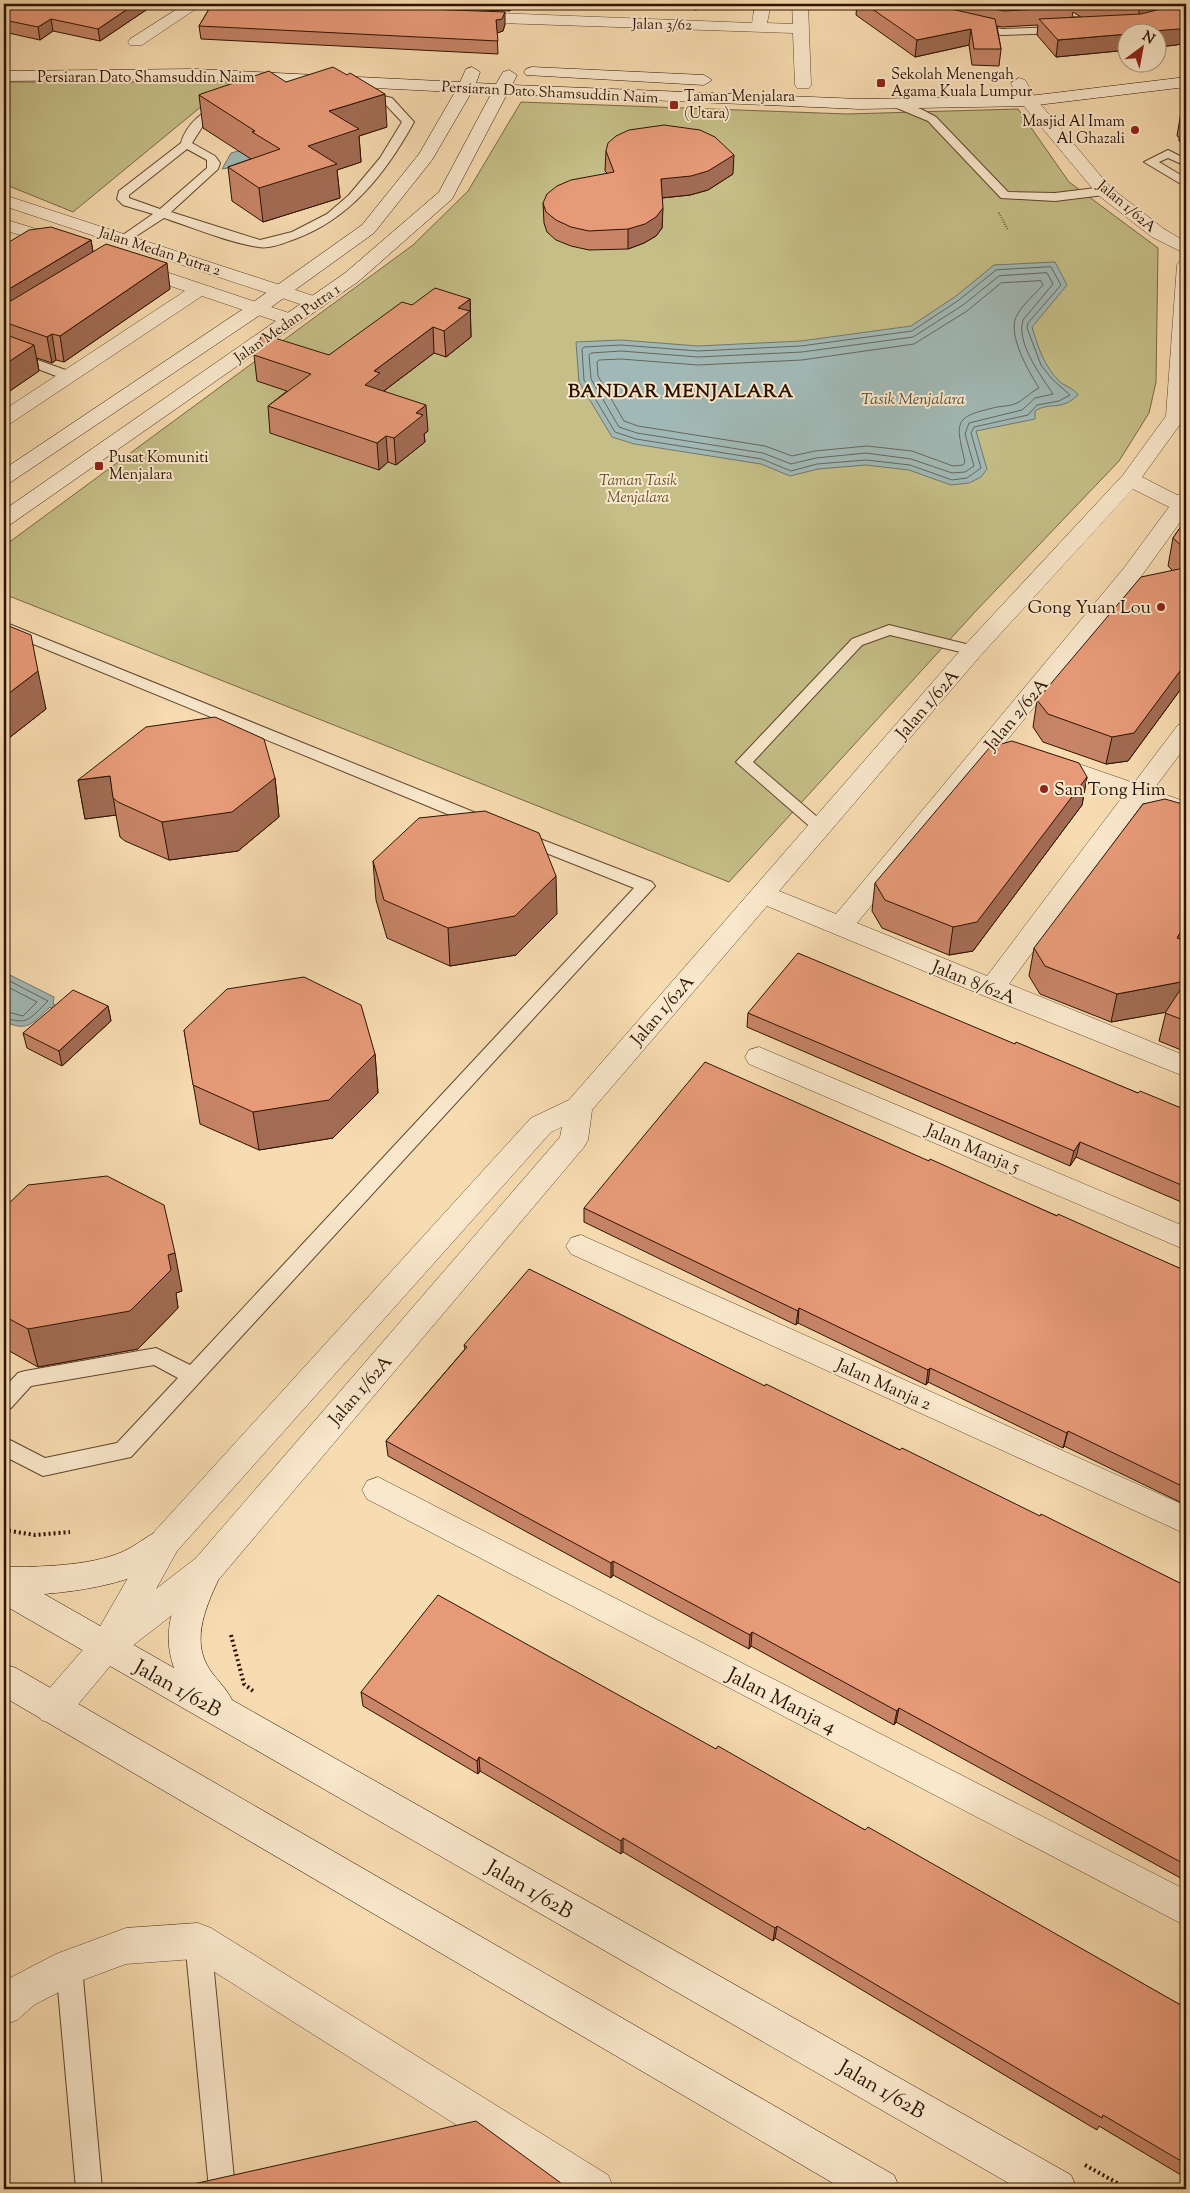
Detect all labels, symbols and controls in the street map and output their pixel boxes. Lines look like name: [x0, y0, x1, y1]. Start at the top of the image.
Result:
street label: Jalan 3/62: [631, 14, 692, 37]
north arrow: [1118, 22, 1168, 72]
text: N: [1138, 27, 1158, 50]
place label: Sekolah Menengah Agama Kuala Lumpur: [891, 65, 1033, 103]
street label: Persiaran Dato Shamsuddin Naim: [37, 68, 255, 89]
street label: Persiaran Dato Shamsuddin Naim: [441, 77, 660, 110]
marker: Sekolah Menengah Agama Kuala Lumpur: [875, 77, 887, 89]
place label: Taman Menjalara (Utara): [684, 87, 795, 125]
marker: Taman Menjalara (Utara): [668, 99, 680, 111]
place label: Masjid Al Imam Al Ghazali: [1022, 112, 1126, 150]
marker: Masjid Al Imam Al Ghazali: [1129, 124, 1141, 136]
street label: Jalan 1/62A: [1091, 176, 1160, 238]
street label: Jalan Medan Putra 2: [95, 222, 223, 282]
street label: Jalan Medan Putra 1: [230, 280, 345, 369]
district label: BANDAR MENJALARA: [568, 379, 794, 406]
water label: Tasik Menjalara: [861, 389, 965, 412]
place label: Pusat Komuniti Menjalara: [109, 448, 209, 486]
marker: Pusat Komuniti Menjalara: [93, 460, 105, 472]
park label: Taman Tasik Menjalara: [599, 471, 677, 509]
place label: Gong Yuan Lou: [1028, 596, 1151, 622]
marker: Gong Yuan Lou: [1155, 601, 1167, 613]
street label: Jalan 1/62A: [890, 664, 967, 747]
street label: Jalan 2/62A: [979, 673, 1056, 758]
place label: San Tong Him: [1054, 778, 1166, 804]
marker: San Tong Him: [1038, 783, 1050, 795]
street label: Jalan 8/62A: [927, 955, 1019, 1013]
street label: Jalan 1/62A: [625, 970, 702, 1053]
street label: Jalan Manja 5: [920, 1118, 1023, 1181]
street label: Jalan 1/62A: [323, 1350, 400, 1433]
street label: Jalan Manja 2: [830, 1353, 936, 1419]
street label: Jalan 1/62B: [127, 1653, 226, 1726]
street label: Jalan Manja 4: [720, 1661, 841, 1742]
street label: Jalan 1/62B: [479, 1853, 578, 1928]
street label: Jalan 1/62B: [831, 2053, 930, 2128]

